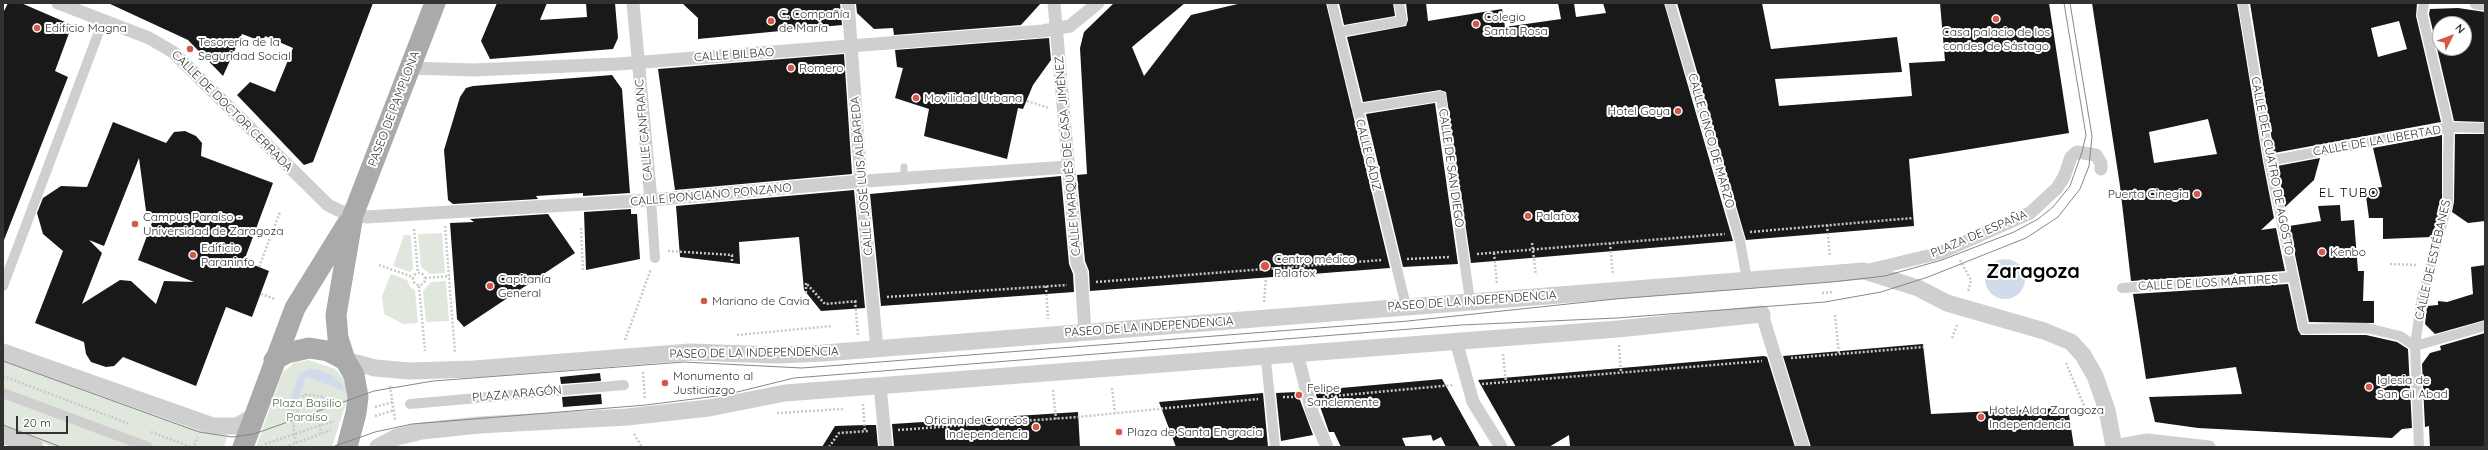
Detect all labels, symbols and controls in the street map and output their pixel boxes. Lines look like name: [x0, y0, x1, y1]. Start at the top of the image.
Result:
place label: C. Compañía de María: [779, 7, 850, 35]
place label: Colegio Santa Rosa: [1484, 10, 1548, 38]
marker: Casa palacio de los condes de Sástago: [1991, 14, 2001, 24]
marker: C. Compañía de María: [766, 16, 776, 26]
north arrow: [2432, 16, 2472, 56]
marker: Colegio Santa Rosa: [1471, 19, 1481, 29]
place label: Edificio Magna: [45, 21, 127, 35]
text: N: [2452, 21, 2468, 36]
marker: Edificio Magna: [32, 23, 42, 33]
place label: Casa palacio de los condes de Sástago: [1942, 25, 2050, 53]
place label: Tesorería de la Seguridad Social: [198, 35, 291, 63]
marker: Tesorería de la Seguridad Social: [185, 44, 195, 54]
street label: CALLE BILBAO: [693, 45, 775, 65]
street label: CALLE DE DOCTOR CERRADA: [169, 48, 295, 174]
street label: PASEO DE PAMPLONA: [365, 49, 423, 169]
street label: CALLE MARQUÉS DE CASA JIMÉNEZ: [1052, 55, 1084, 257]
place label: Romero: [799, 61, 844, 75]
marker: Romero: [786, 63, 796, 73]
street label: CALLE CINCO DE MARZO: [1685, 72, 1737, 210]
street label: CALLE DEL CUATRO DE AGOSTO: [2248, 76, 2296, 256]
street label: CALLE CANFRANC: [632, 79, 656, 181]
place label: Movilidad Urbana: [924, 91, 1022, 105]
marker: Movilidad Urbana: [911, 93, 921, 103]
street label: CALLE JOSÉ LUIS ALBAREDA: [848, 96, 876, 256]
place label: Hotel Goya: [1608, 104, 1670, 118]
marker: Hotel Goya: [1673, 106, 1683, 116]
street label: CALLE DE SAN DIEGO: [1436, 108, 1466, 228]
street label: CALLE CÁDIZ: [1352, 118, 1384, 192]
street label: CALLE DE LA LIBERTAD: [2312, 123, 2442, 159]
street label: CALLE PONCIANO PONZANO: [630, 181, 792, 209]
district label: EL TUBO: [2319, 185, 2379, 201]
place label: Puerta Cinegia: [2108, 187, 2189, 201]
marker: Puerta Cinegia: [2192, 189, 2202, 199]
street label: CALLE DE ESTÉBANES: [2412, 199, 2454, 321]
street label: PLAZA DE ESPAÑA: [1929, 207, 2029, 261]
place label: Palafox: [1536, 209, 1577, 223]
place label: Campus Paraíso - Universidad de Zaragoza: [143, 210, 284, 238]
marker: Palafox: [1523, 211, 1533, 221]
marker: Campus Paraíso - Universidad de Zaragoza: [130, 219, 140, 229]
place label: Edificio Paraninfo: [201, 241, 255, 269]
place label: Kenbo: [2330, 245, 2366, 259]
marker: Kenbo: [2317, 247, 2327, 257]
marker: Edificio Paraninfo: [188, 250, 198, 260]
place label: Centro médico Palafox: [1274, 252, 1356, 280]
marker: Centro médico Palafox: [1259, 260, 1271, 272]
district label: Zaragoza: [1986, 260, 2080, 284]
place label: Capitanía General: [498, 272, 551, 300]
street label: CALLE DE LOS MÁRTIRES: [2138, 272, 2278, 294]
marker: Capitanía General: [485, 281, 495, 291]
street label: PASEO DE LA INDEPENDENCIA: [1387, 288, 1557, 314]
place label: Mariano de Cavia: [712, 294, 810, 308]
marker: Mariano de Cavia: [699, 296, 709, 306]
street label: PASEO DE LA INDEPENDENCIA: [1064, 314, 1234, 340]
street label: PASEO DE LA INDEPENDENCIA: [669, 344, 839, 362]
place label: Monumento al Justiciazgo: [673, 369, 753, 397]
place label: Iglesia de San Gil Abad: [2377, 373, 2448, 401]
marker: Monumento al Justiciazgo: [660, 378, 670, 388]
place label: Felipe Sanclemente: [1307, 381, 1379, 409]
marker: Iglesia de San Gil Abad: [2364, 382, 2374, 392]
street label: PLAZA ARAGÓN: [472, 383, 562, 405]
marker: Felipe Sanclemente: [1294, 390, 1304, 400]
park label: Plaza Basilio Paraíso: [272, 396, 342, 424]
place label: Hotel Alda Zaragoza Independencia: [1989, 403, 2104, 431]
scale bar: [18, 408, 70, 434]
marker: Hotel Alda Zaragoza Independencia: [1976, 412, 1986, 422]
place label: Oficina de Correos Independencia: [925, 413, 1028, 441]
text: 20 m: [23, 415, 51, 430]
marker: Oficina de Correos Independencia: [1031, 422, 1041, 432]
place label: Plaza de Santa Engracia: [1127, 425, 1262, 439]
marker: Plaza de Santa Engracia: [1114, 427, 1124, 437]

